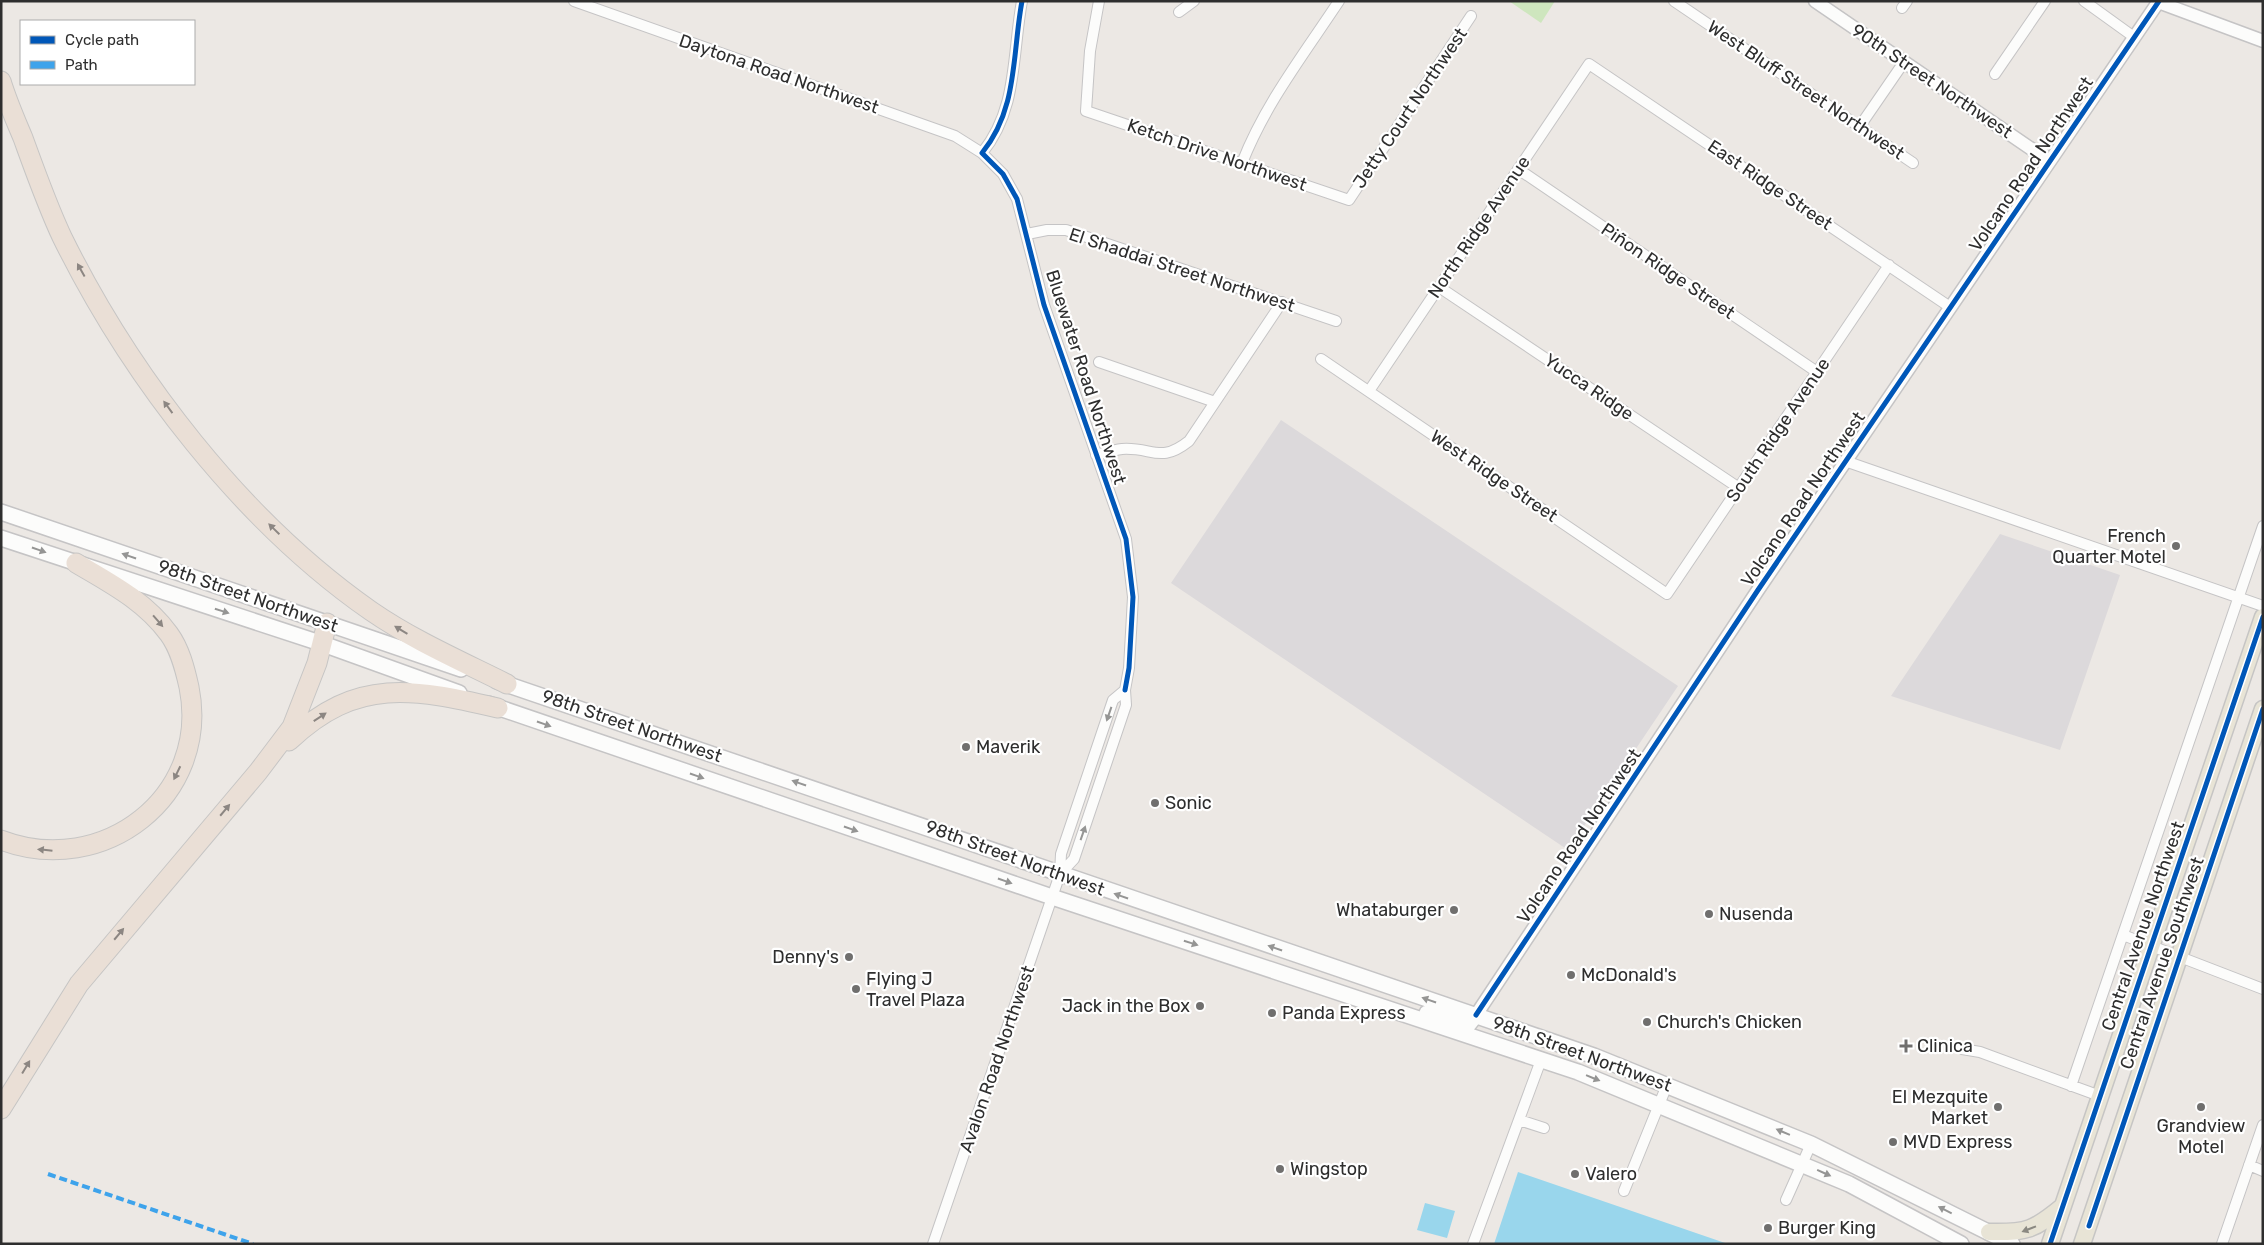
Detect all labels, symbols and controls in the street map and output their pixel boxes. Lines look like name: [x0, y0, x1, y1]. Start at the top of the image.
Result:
street label: West Bluff Street Northwest: [1703, 16, 1909, 164]
street label: 90th Street Northwest: [1848, 19, 2016, 143]
legend: [20, 20, 195, 85]
street label: Jetty Court Northwest: [1348, 24, 1472, 192]
street label: Daytona Road Northwest: [676, 29, 882, 119]
text: Cycle path: [65, 31, 139, 49]
text: Path: [65, 56, 98, 74]
street label: Volcano Road Northwest: [1964, 72, 2098, 256]
street label: Ketch Drive Northwest: [1124, 114, 1310, 196]
street label: East Ridge Street: [1703, 135, 1837, 235]
street label: North Ridge Avenue: [1423, 152, 1535, 302]
street label: Piñon Ridge Street: [1597, 218, 1739, 324]
street label: El Shaddai Street Northwest: [1066, 223, 1298, 317]
one-way arrow: [76, 263, 85, 277]
street label: Bluewater Road Northwest: [1041, 267, 1131, 487]
street label: Yucca Ridge: [1540, 349, 1638, 425]
street label: South Ridge Avenue: [1722, 354, 1834, 506]
one-way arrow: [163, 400, 173, 414]
street label: Volcano Road Northwest: [1736, 407, 1870, 591]
street label: West Ridge Street: [1426, 425, 1562, 527]
one-way arrow: [269, 523, 281, 535]
place label: French Quarter Motel: [2052, 525, 2166, 568]
marker: French Quarter Motel: [2170, 540, 2182, 552]
one-way arrow: [31, 547, 46, 555]
one-way arrow: [122, 551, 137, 559]
street label: 98th Street Northwest: [155, 555, 341, 637]
one-way arrow: [215, 607, 230, 615]
one-way arrow: [152, 615, 164, 627]
one-way arrow: [395, 626, 408, 635]
street label: 98th Street Northwest: [539, 685, 725, 767]
one-way arrow: [1104, 707, 1112, 722]
one-way arrow: [313, 712, 327, 721]
one-way arrow: [537, 720, 552, 728]
place label: Maverik: [976, 736, 1041, 758]
marker: Maverik: [960, 741, 972, 753]
street label: Volcano Road Northwest: [1512, 744, 1646, 928]
one-way arrow: [173, 766, 181, 780]
one-way arrow: [690, 773, 705, 781]
one-way arrow: [791, 779, 806, 787]
place label: Sonic: [1165, 792, 1212, 814]
marker: Sonic: [1149, 797, 1161, 809]
one-way arrow: [219, 805, 231, 817]
street label: 98th Street Northwest: [922, 815, 1108, 901]
street label: Central Avenue Northwest: [2097, 818, 2189, 1034]
one-way arrow: [1079, 825, 1087, 840]
one-way arrow: [844, 826, 859, 833]
one-way arrow: [37, 846, 53, 854]
street label: Central Avenue Southwest: [2115, 854, 2209, 1072]
one-way arrow: [998, 878, 1013, 886]
one-way arrow: [1114, 891, 1129, 899]
place label: Whataburger: [1336, 899, 1444, 921]
place label: Nusenda: [1719, 903, 1793, 925]
marker: Whataburger: [1448, 904, 1460, 916]
marker: Nusenda: [1703, 908, 1715, 920]
one-way arrow: [114, 928, 125, 941]
one-way arrow: [1184, 939, 1199, 947]
one-way arrow: [1268, 944, 1283, 951]
place label: Denny's: [772, 946, 839, 968]
marker: Denny's: [843, 951, 855, 963]
street label: Avalon Road Northwest: [955, 963, 1039, 1155]
place label: McDonald's: [1581, 964, 1677, 986]
place label: Flying J Travel Plaza: [866, 968, 965, 1011]
marker: McDonald's: [1565, 969, 1577, 981]
marker: Flying J Travel Plaza: [850, 983, 862, 995]
place label: Jack in the Box: [1062, 995, 1190, 1017]
one-way arrow: [1422, 996, 1437, 1003]
marker: Jack in the Box: [1194, 1000, 1206, 1012]
place label: Panda Express: [1282, 1002, 1406, 1024]
marker: Panda Express: [1266, 1007, 1278, 1019]
street label: 98th Street Northwest: [1489, 1011, 1675, 1097]
place label: Church's Chicken: [1657, 1011, 1802, 1033]
marker: Church's Chicken: [1641, 1016, 1653, 1028]
place label: Clinica: [1917, 1035, 1973, 1057]
marker: Clinica: [1899, 1039, 1913, 1053]
one-way arrow: [21, 1060, 31, 1073]
one-way arrow: [1586, 1075, 1600, 1083]
place label: El Mezquite Market: [1892, 1086, 1988, 1129]
marker: El Mezquite Market: [1992, 1101, 2004, 1113]
marker: Grandview Motel: [2195, 1101, 2207, 1113]
place label: Grandview Motel: [2156, 1115, 2246, 1158]
one-way arrow: [1775, 1128, 1790, 1136]
place label: MVD Express: [1903, 1131, 2012, 1153]
marker: MVD Express: [1887, 1136, 1899, 1148]
place label: Wingstop: [1290, 1158, 1368, 1180]
marker: Wingstop: [1274, 1163, 1286, 1175]
place label: Valero: [1585, 1163, 1637, 1185]
marker: Valero: [1569, 1168, 1581, 1180]
one-way arrow: [1817, 1169, 1831, 1177]
one-way arrow: [1938, 1206, 1952, 1214]
place label: Burger King: [1778, 1217, 1876, 1239]
marker: Burger King: [1762, 1222, 1774, 1234]
one-way arrow: [2022, 1226, 2037, 1233]

